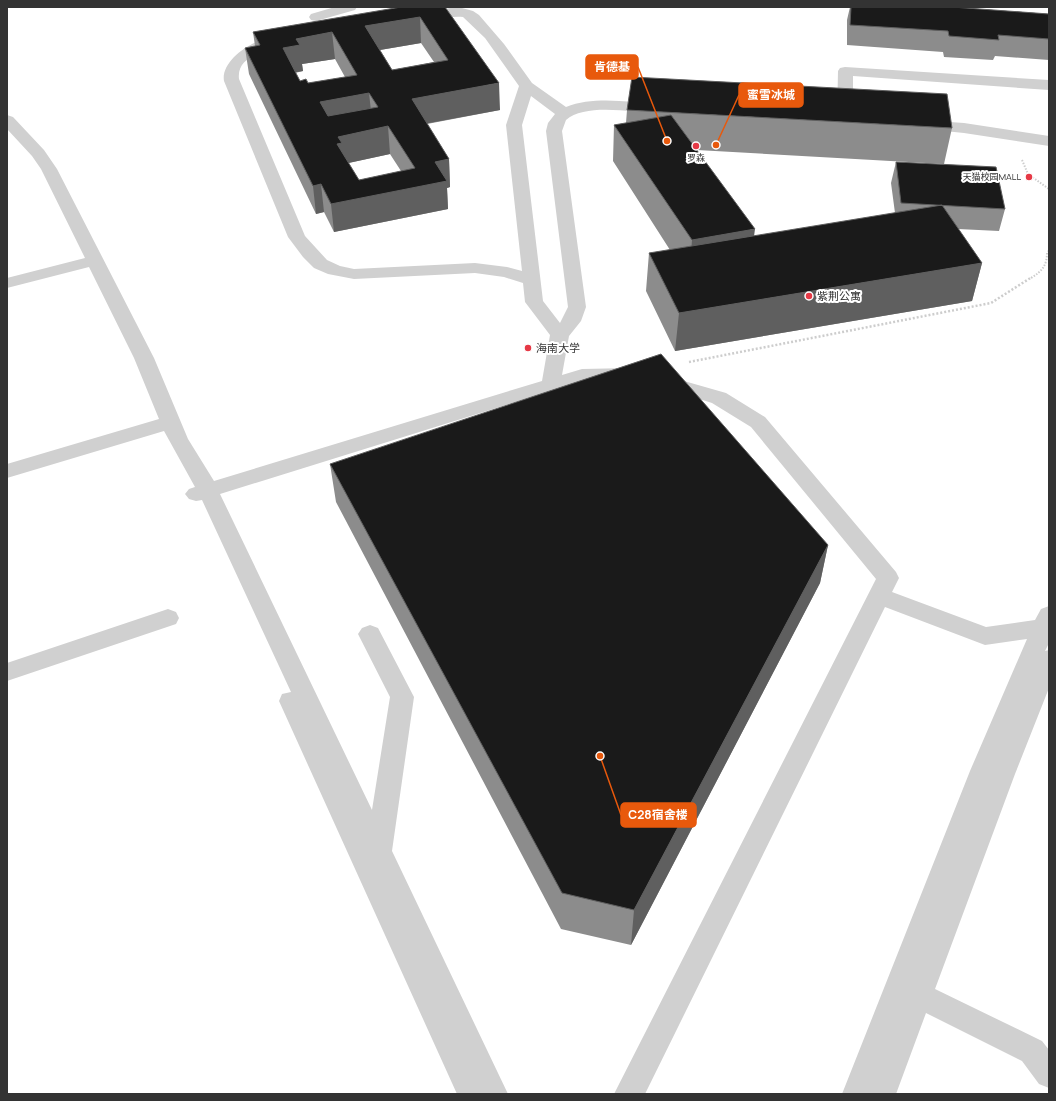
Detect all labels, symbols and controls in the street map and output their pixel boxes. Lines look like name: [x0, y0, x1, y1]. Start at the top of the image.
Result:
callout: 肯德基: [586, 55, 638, 79]
text: 肯德基: [594, 58, 630, 75]
callout: 蜜雪冰城: [739, 83, 803, 107]
text: 蜜雪冰城: [747, 86, 795, 103]
marker: 罗森: [691, 141, 701, 151]
place label: 罗森: [687, 151, 705, 164]
place label: 天猫校园MALL: [963, 170, 1021, 183]
marker: 天猫校园MALL: [1024, 172, 1034, 182]
place label: 紫荆公寓: [817, 288, 861, 303]
marker: 紫荆公寓: [804, 291, 814, 301]
place label: 海南大学: [536, 340, 580, 355]
marker: 海南大学: [523, 343, 533, 353]
callout: C28宿舍楼: [621, 803, 696, 827]
text: C28宿舍楼: [628, 806, 688, 823]

